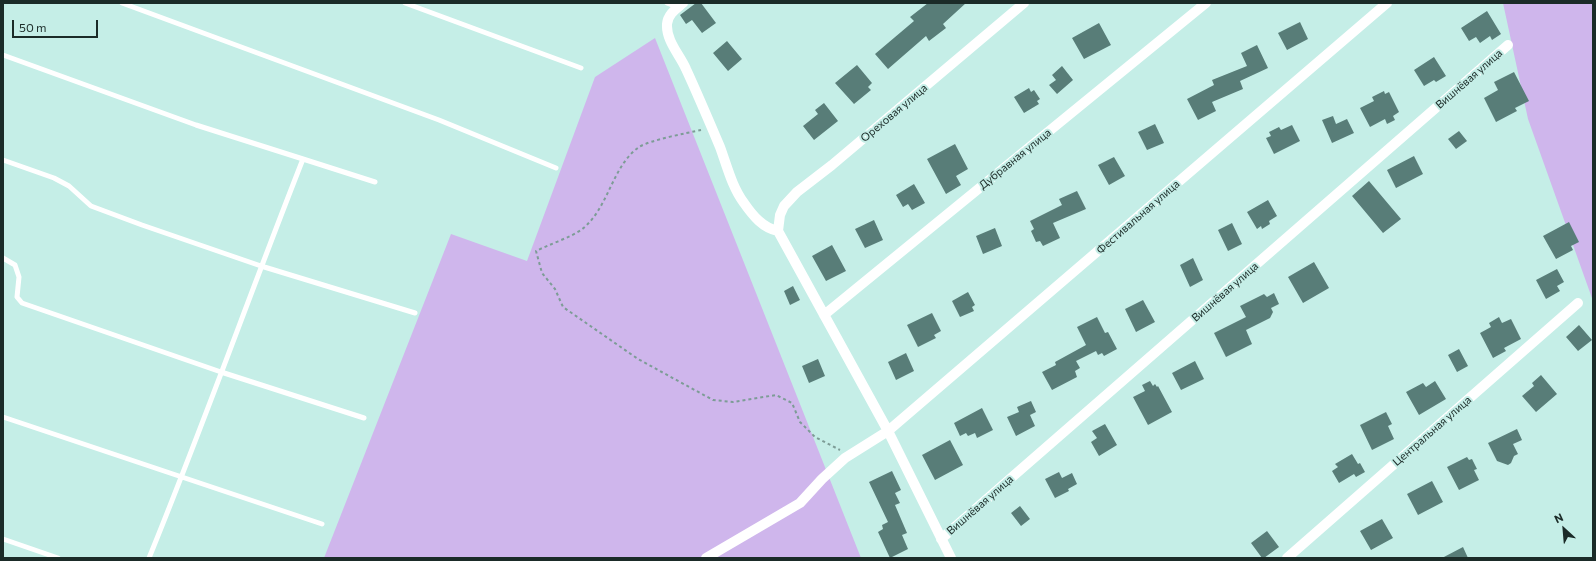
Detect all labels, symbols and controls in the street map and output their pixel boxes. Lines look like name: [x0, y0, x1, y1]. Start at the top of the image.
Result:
scale bar: [14, 12, 100, 38]
text: 50 m: [19, 20, 47, 34]
street label: Вишнёвая улица: [1433, 46, 1505, 112]
street label: Ореховая улица: [858, 81, 930, 145]
street label: Дубравная улица: [976, 126, 1054, 192]
street label: Фестивальная улица: [1094, 177, 1182, 257]
street label: Вишнёвая улица: [1189, 259, 1261, 325]
street label: Центральная улица: [1390, 393, 1474, 469]
street label: Вишнёвая улица: [944, 472, 1016, 538]
north arrow: [1544, 509, 1584, 549]
text: N: [1552, 510, 1565, 525]

